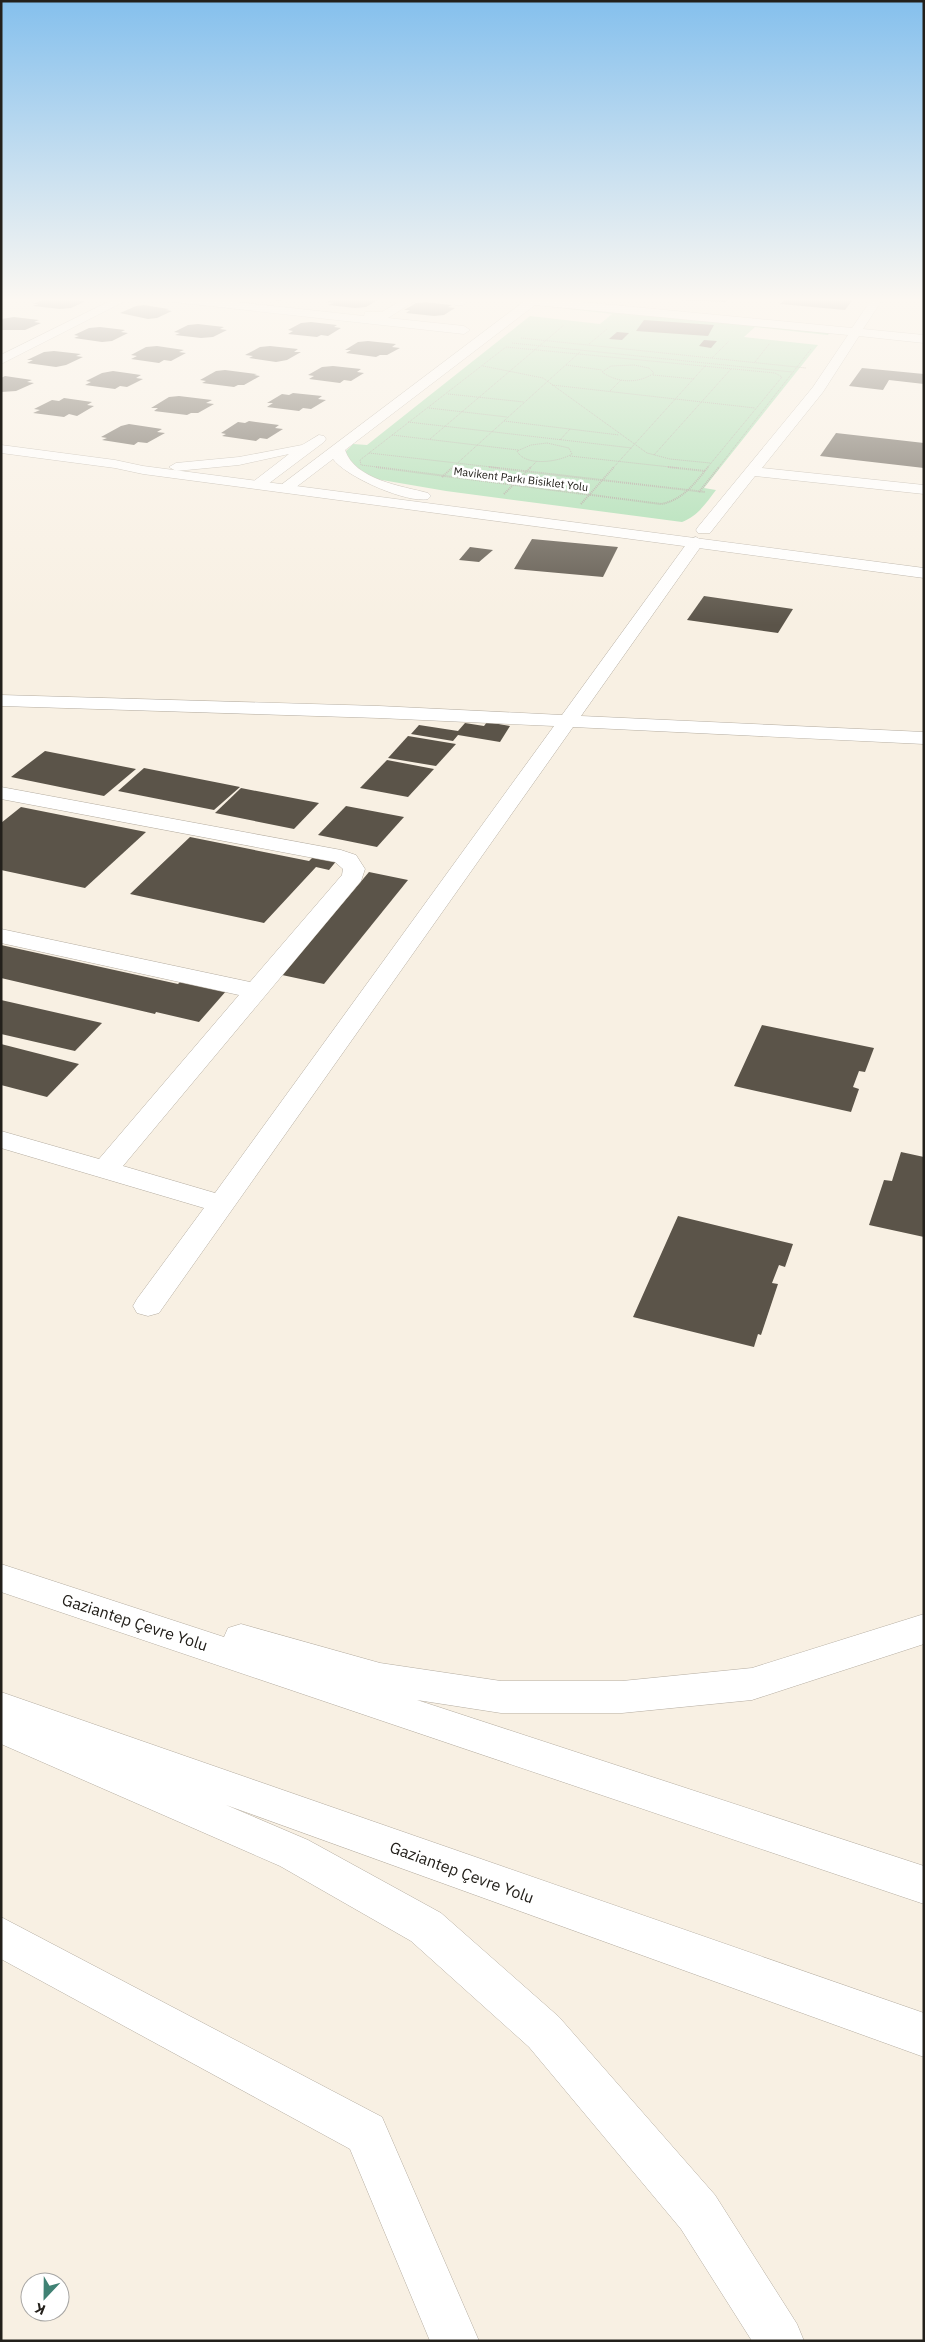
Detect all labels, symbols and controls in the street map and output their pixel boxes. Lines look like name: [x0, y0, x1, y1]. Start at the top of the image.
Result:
street label: Mavikent Parkı Bisiklet Yolu: [453, 464, 589, 494]
street label: Gaziantep Çevre Yolu: [60, 1589, 210, 1655]
street label: Gaziantep Çevre Yolu: [387, 1837, 537, 1907]
north arrow: [20, 2272, 70, 2322]
text: K: [32, 2299, 48, 2319]

